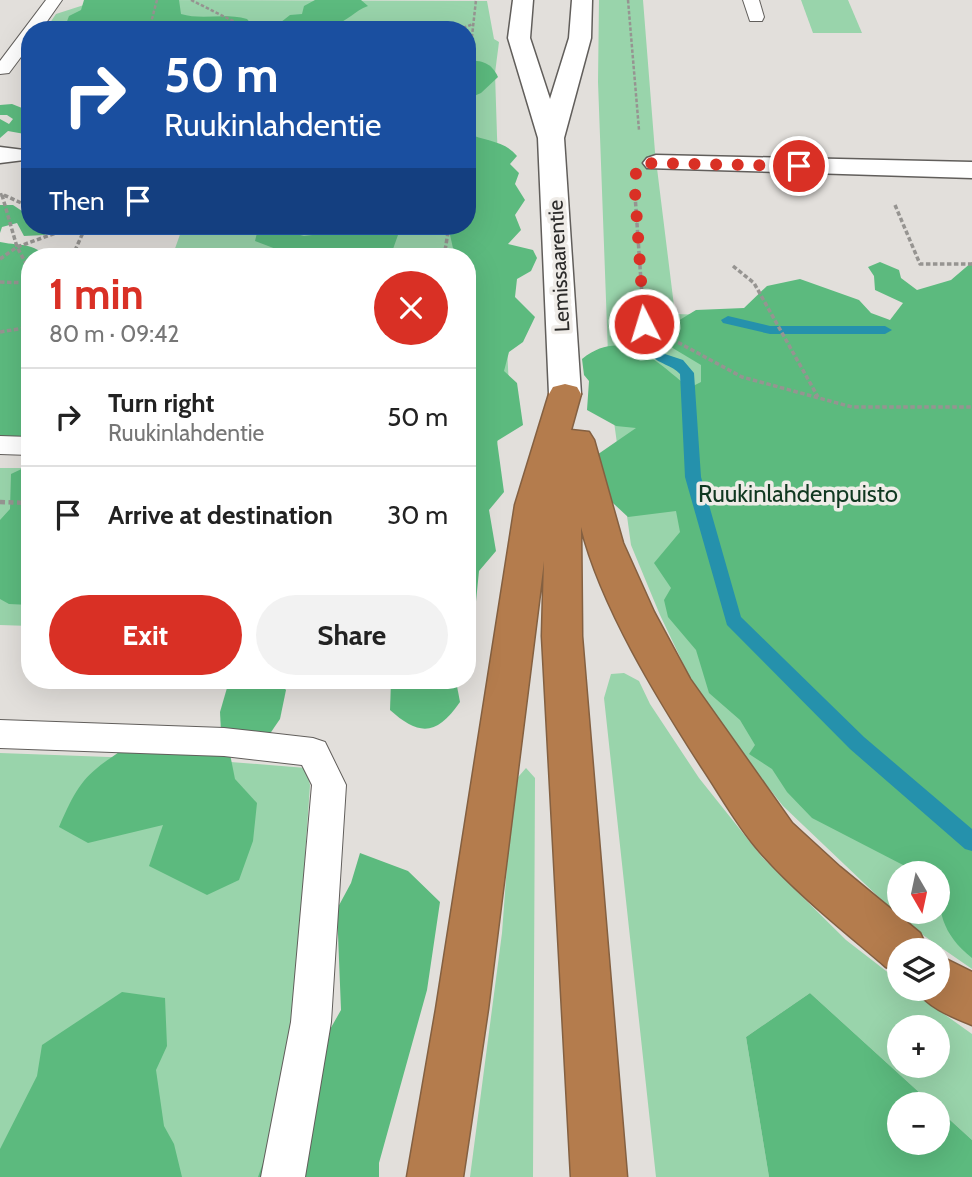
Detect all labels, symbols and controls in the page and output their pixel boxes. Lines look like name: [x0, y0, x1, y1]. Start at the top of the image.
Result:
text: 50 m: [164, 45, 279, 104]
icon: right: [49, 49, 140, 140]
text: Ruukinlahdentie: [164, 105, 381, 144]
pin: [769, 136, 829, 196]
icon: arrive: [780, 147, 818, 185]
icon: arrive: [119, 182, 157, 220]
text: Then: [49, 185, 105, 217]
street label: Lemissaarentie: [543, 199, 574, 333]
text: 1 min: [49, 268, 144, 320]
button: close: [374, 271, 448, 345]
position arrow: [607, 287, 681, 361]
text: 80 m · 09:42: [49, 320, 179, 348]
text: Turn right: [108, 387, 214, 419]
icon: right: [49, 398, 87, 436]
text: 50 m: [387, 401, 448, 433]
text: Ruukinlahdentie: [108, 419, 264, 447]
park label: Ruukinlahdenpuisto: [698, 479, 898, 508]
icon: arrive: [49, 496, 87, 534]
text: Arrive at destination: [108, 499, 333, 531]
text: 30 m: [387, 499, 448, 531]
button: Exit: [49, 595, 242, 675]
button: Share: [256, 595, 448, 675]
north arrow: [887, 861, 950, 924]
map controls: [887, 861, 950, 1155]
button: layers: [887, 938, 950, 1001]
button: +: [887, 1015, 950, 1078]
button: −: [887, 1092, 950, 1155]

